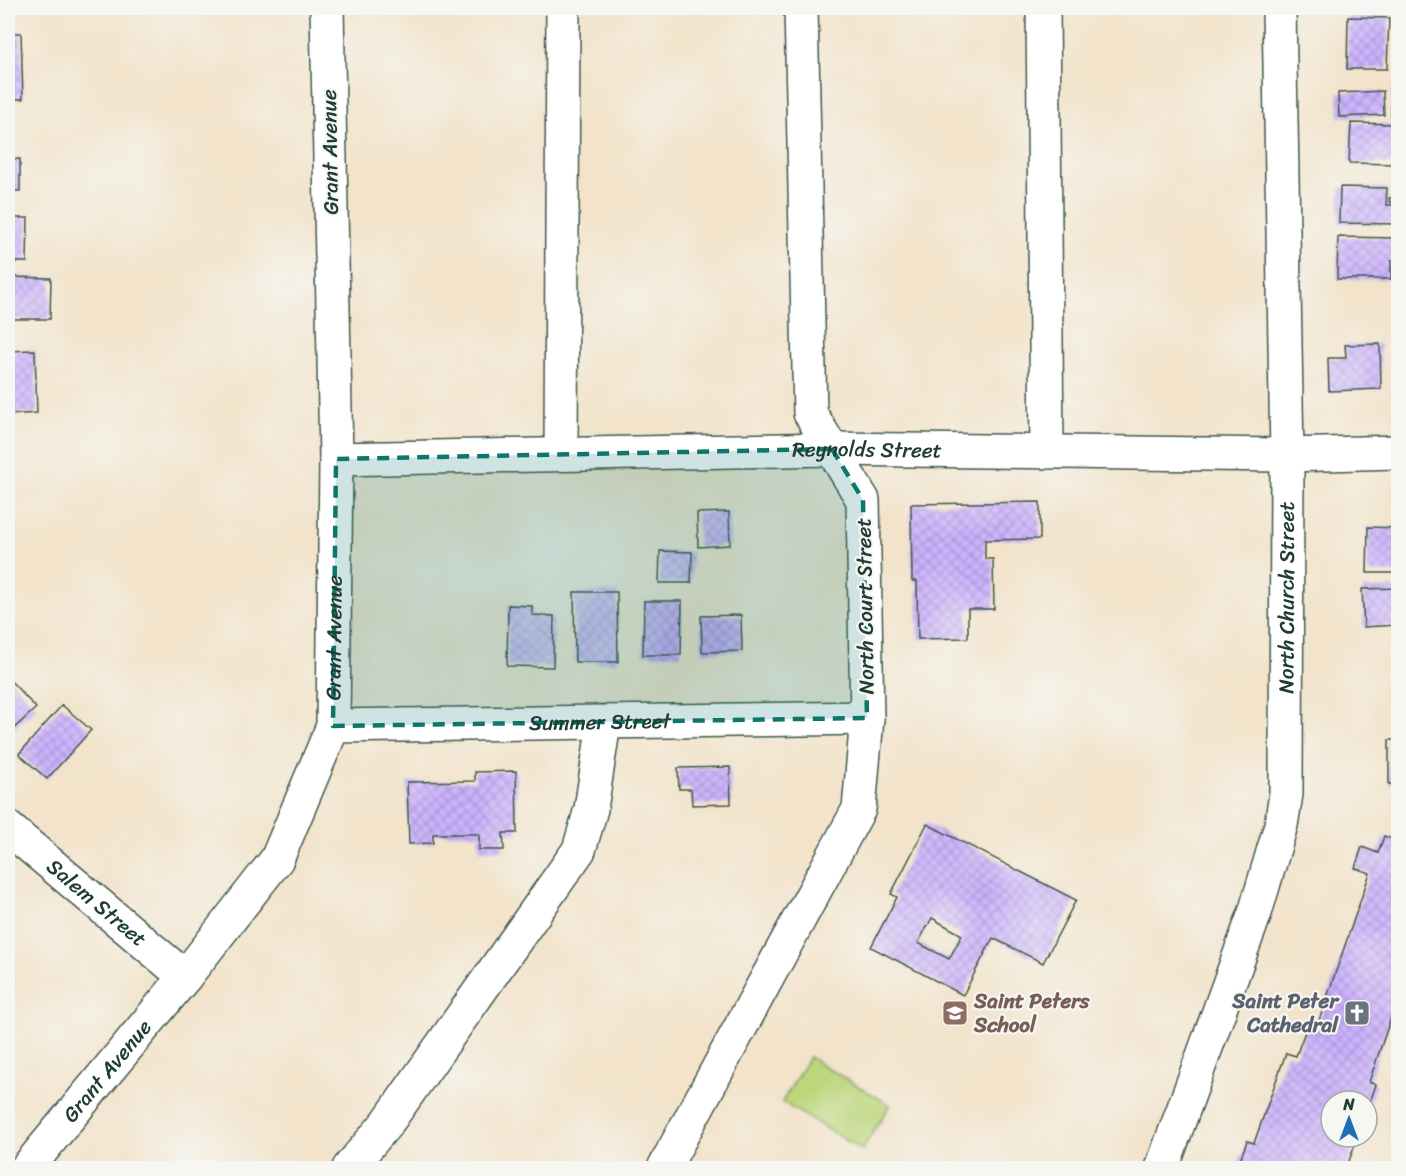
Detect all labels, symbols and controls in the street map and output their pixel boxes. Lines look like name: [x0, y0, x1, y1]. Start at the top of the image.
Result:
street label: Grant Avenue: [310, 89, 350, 215]
street label: Reynolds Street: [792, 430, 942, 469]
street label: North Church Street: [1267, 501, 1306, 694]
street label: North Court Street: [844, 517, 886, 695]
street label: Grant Avenue: [314, 575, 354, 701]
street label: Summer Street: [529, 702, 673, 742]
street label: Salem Street: [38, 849, 156, 957]
place label: Saint Peters School: [973, 982, 1090, 1044]
place label: Saint Peter Cathedral: [1231, 982, 1340, 1044]
school or university icon: Saint Peters School: [940, 998, 970, 1028]
church icon: Saint Peter Cathedral: [1342, 998, 1372, 1028]
street label: Grant Avenue: [53, 1010, 162, 1131]
north arrow: [1319, 1089, 1379, 1149]
text: N: [1342, 1090, 1355, 1119]

